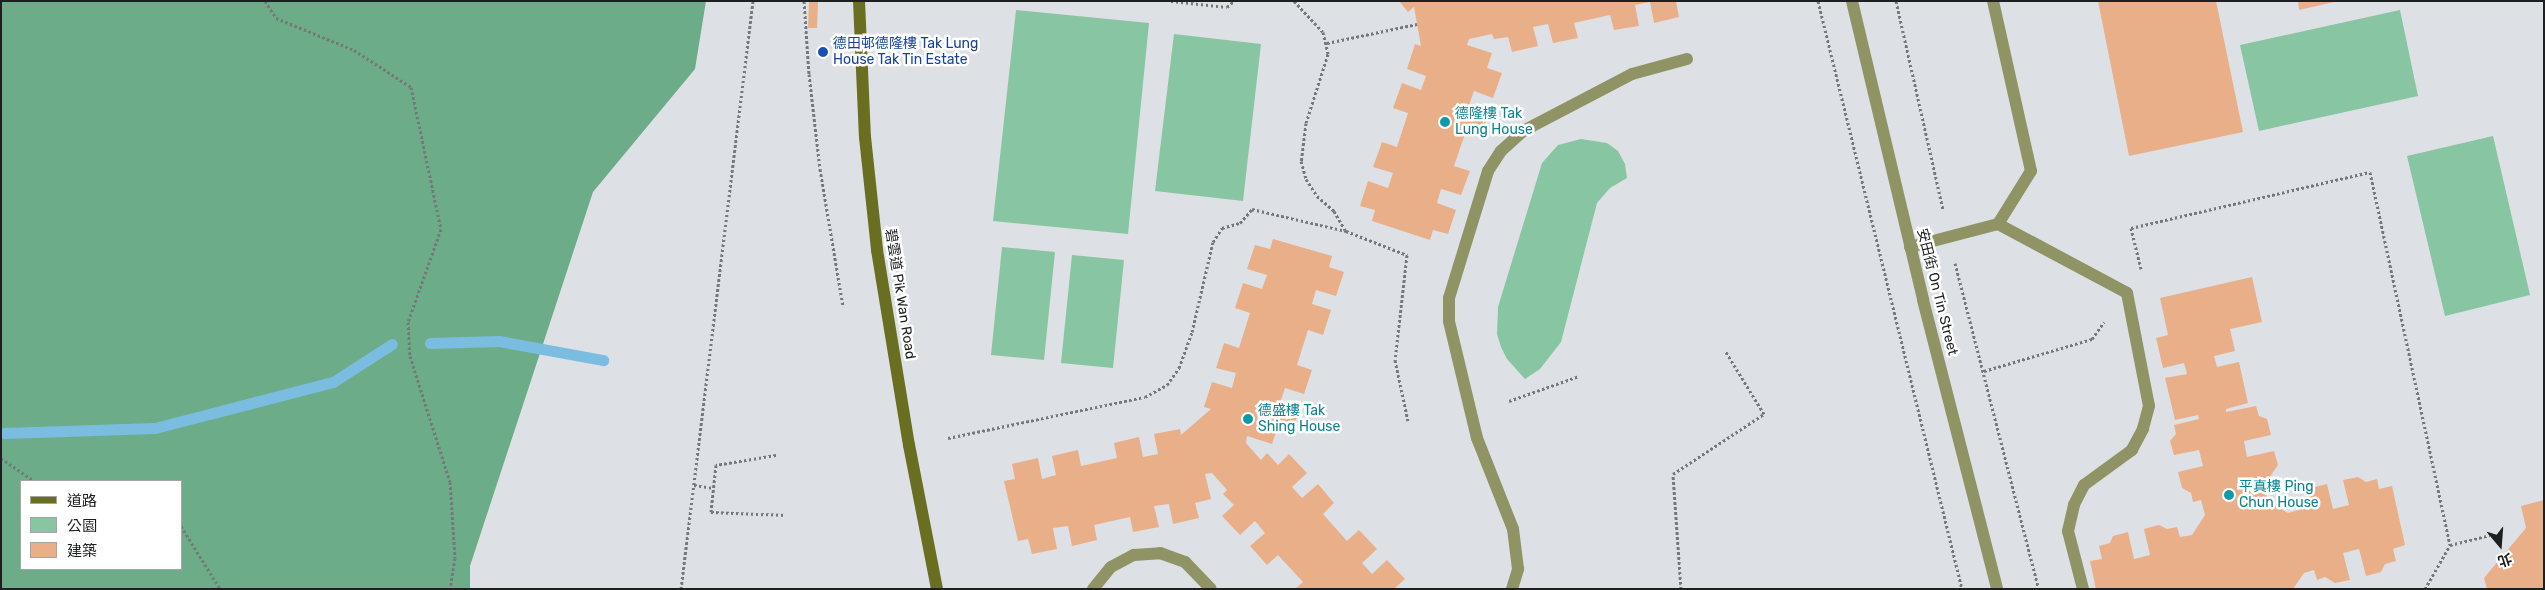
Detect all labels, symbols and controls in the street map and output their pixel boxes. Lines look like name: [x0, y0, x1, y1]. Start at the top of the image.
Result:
place label: 德田邨德隆樓 Tak Lung House Tak Tin Estate: [833, 36, 979, 68]
marker: 德田邨德隆樓 Tak Lung House Tak Tin Estate: [817, 46, 829, 58]
place label: 德隆樓 Tak Lung House: [1455, 106, 1533, 138]
marker: 德隆樓 Tak Lung House: [1439, 116, 1451, 128]
street label: 碧雲道 Pik Wan Road: [881, 227, 919, 361]
street label: 安田街 On Tin Street: [1913, 227, 1961, 357]
place label: 德盛樓 Tak Shing House: [1258, 403, 1340, 436]
marker: 德盛樓 Tak Shing House: [1242, 413, 1254, 425]
place label: 平真樓 Ping Chun House: [2239, 479, 2319, 512]
legend: [20, 480, 182, 570]
marker: 平真樓 Ping Chun House: [2223, 489, 2235, 501]
text: 道路: [67, 492, 97, 510]
text: 公園: [67, 517, 97, 535]
north arrow: [2475, 520, 2525, 570]
text: 建築: [67, 542, 97, 560]
text: 北: [2496, 549, 2514, 570]

